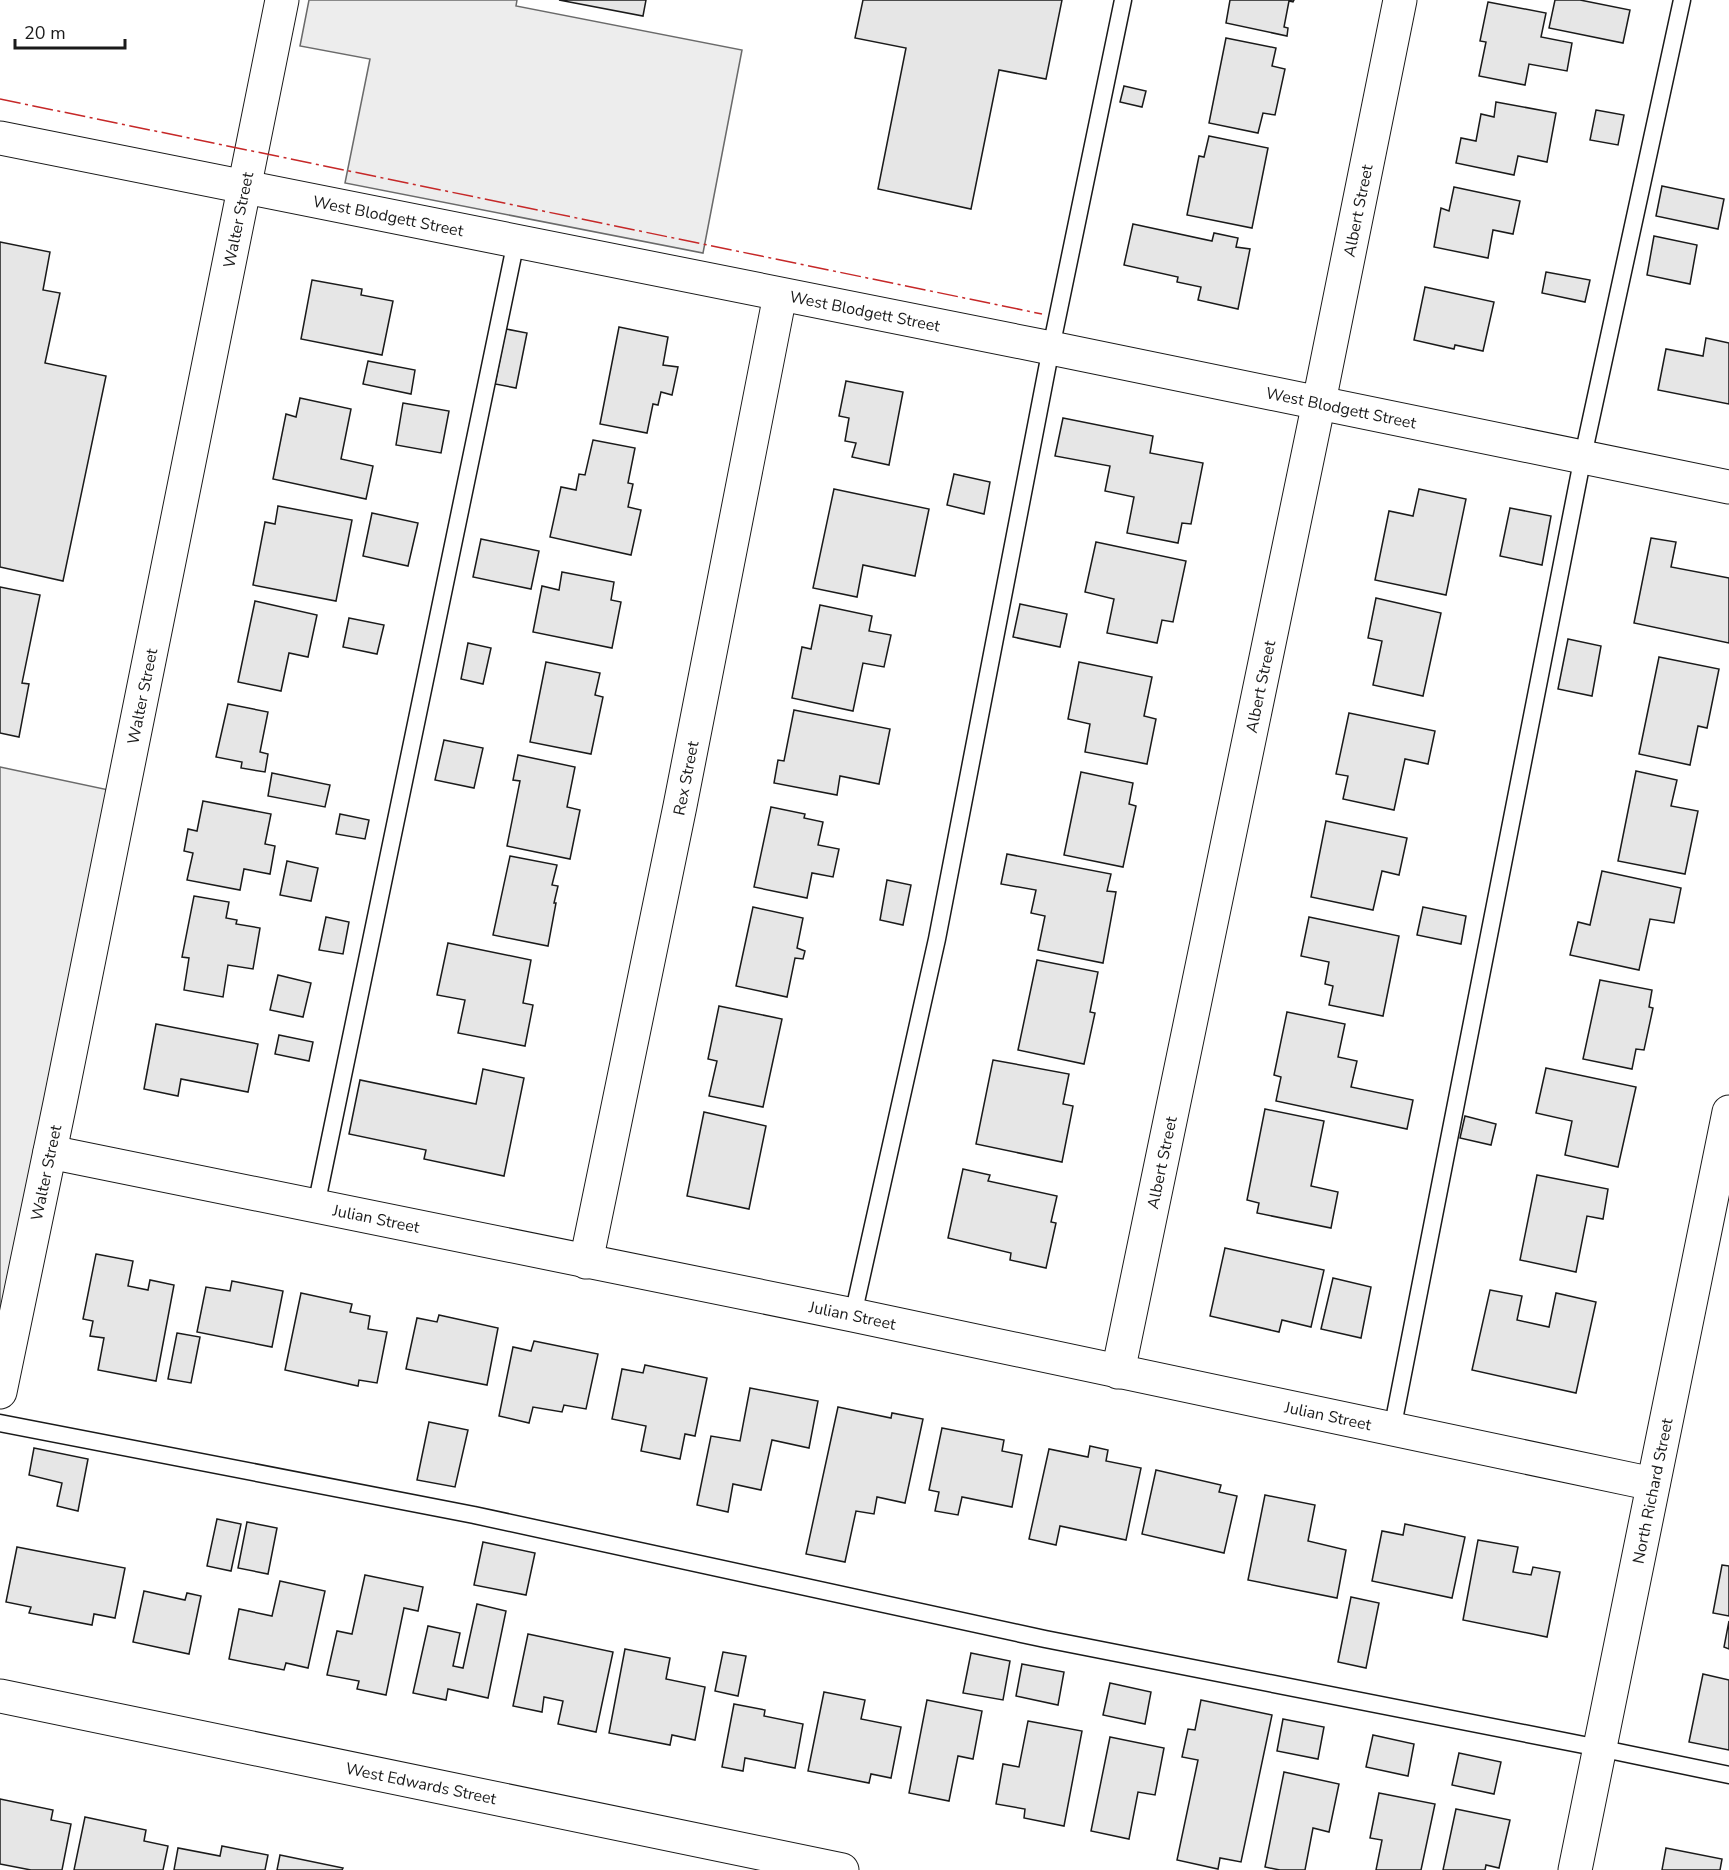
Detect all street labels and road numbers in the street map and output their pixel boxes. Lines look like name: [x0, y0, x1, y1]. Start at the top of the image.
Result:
street label: Albert Street: [1339, 162, 1379, 259]
street label: Walter Street: [218, 170, 259, 270]
street label: West Blodgett Street: [311, 191, 466, 242]
street label: West Blodgett Street: [788, 286, 942, 338]
street label: West Blodgett Street: [1264, 382, 1419, 435]
street label: Albert Street: [1241, 638, 1281, 735]
street label: Walter Street: [122, 646, 163, 746]
street label: Rex Street: [668, 739, 705, 817]
street label: Albert Street: [1142, 1114, 1183, 1211]
street label: Walter Street: [26, 1123, 67, 1223]
street label: Julian Street: [330, 1199, 422, 1239]
street label: Julian Street: [806, 1296, 898, 1336]
street label: Julian Street: [1282, 1396, 1374, 1436]
street label: North Richard Street: [1628, 1416, 1679, 1566]
street label: West Edwards Street: [344, 1758, 499, 1810]

